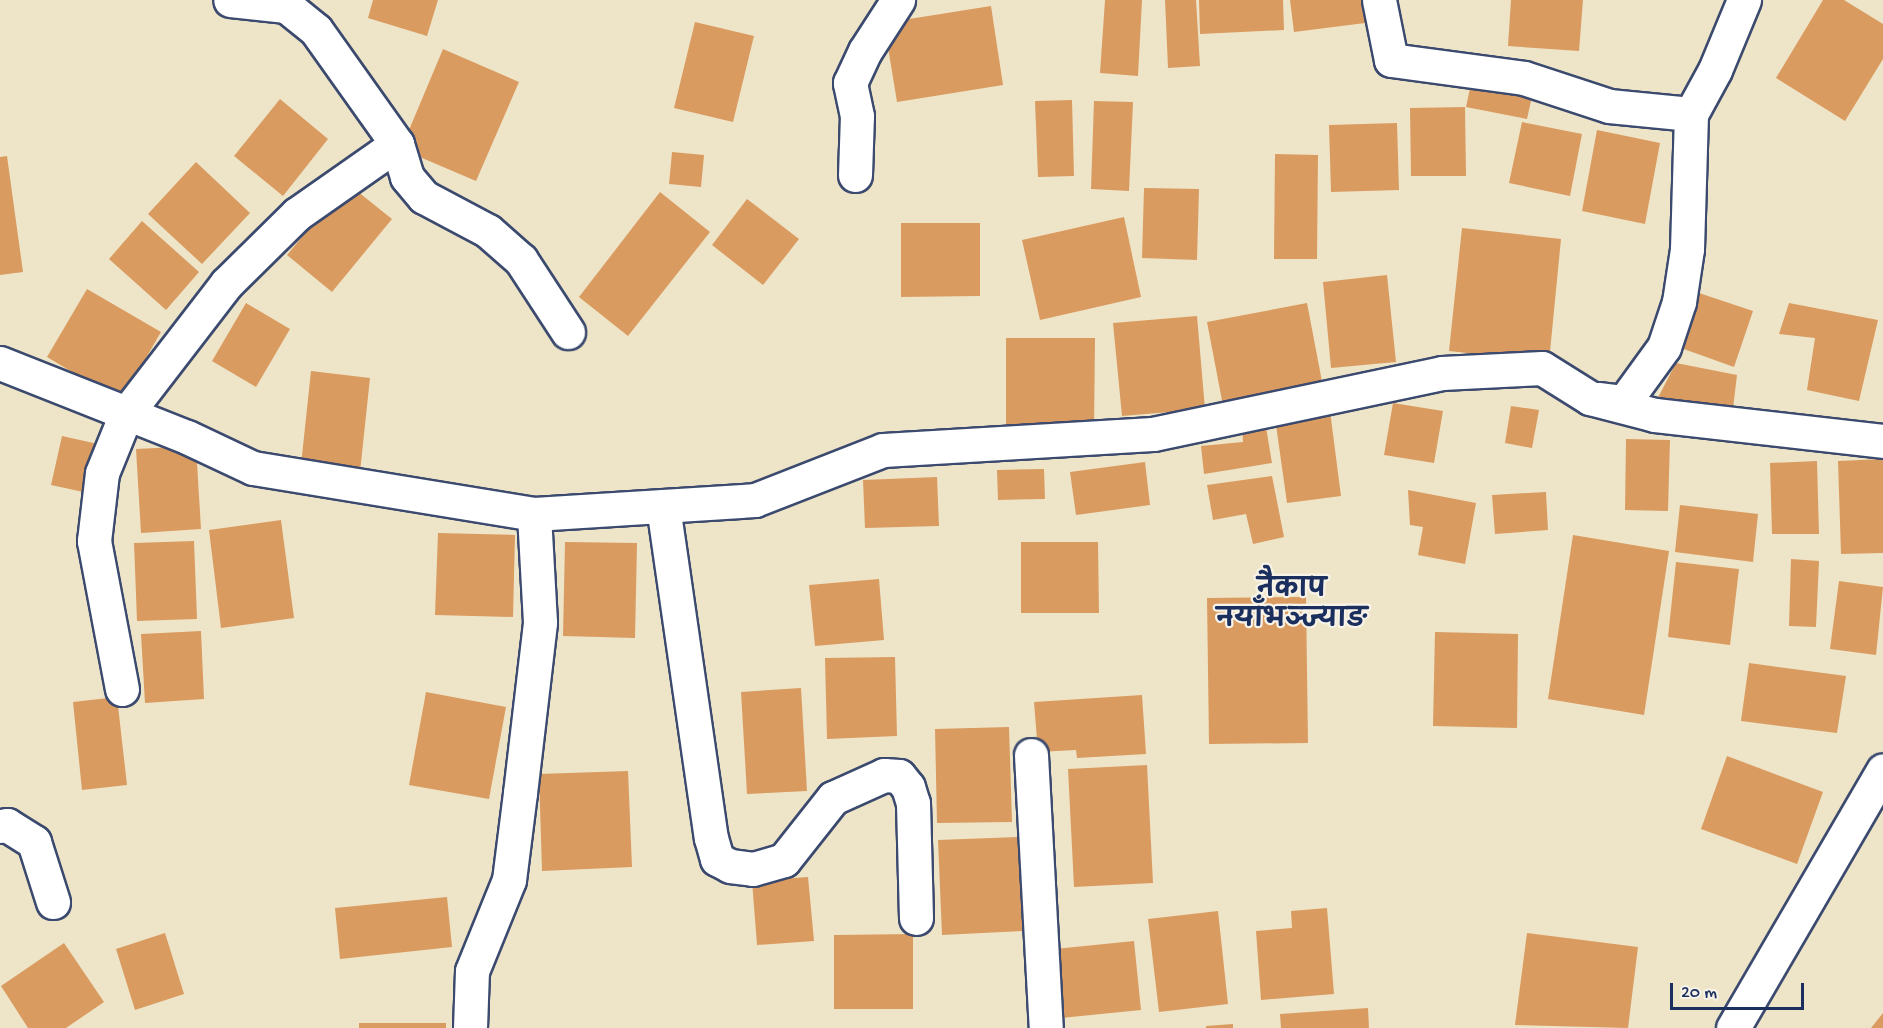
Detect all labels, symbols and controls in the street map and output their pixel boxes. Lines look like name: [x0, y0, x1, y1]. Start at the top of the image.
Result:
district label: नैकाप नयाँभञ्ज्याङ: [1217, 576, 1367, 638]
scale bar: [1673, 971, 1806, 1009]
text: 20 m: [1681, 983, 1717, 1004]

